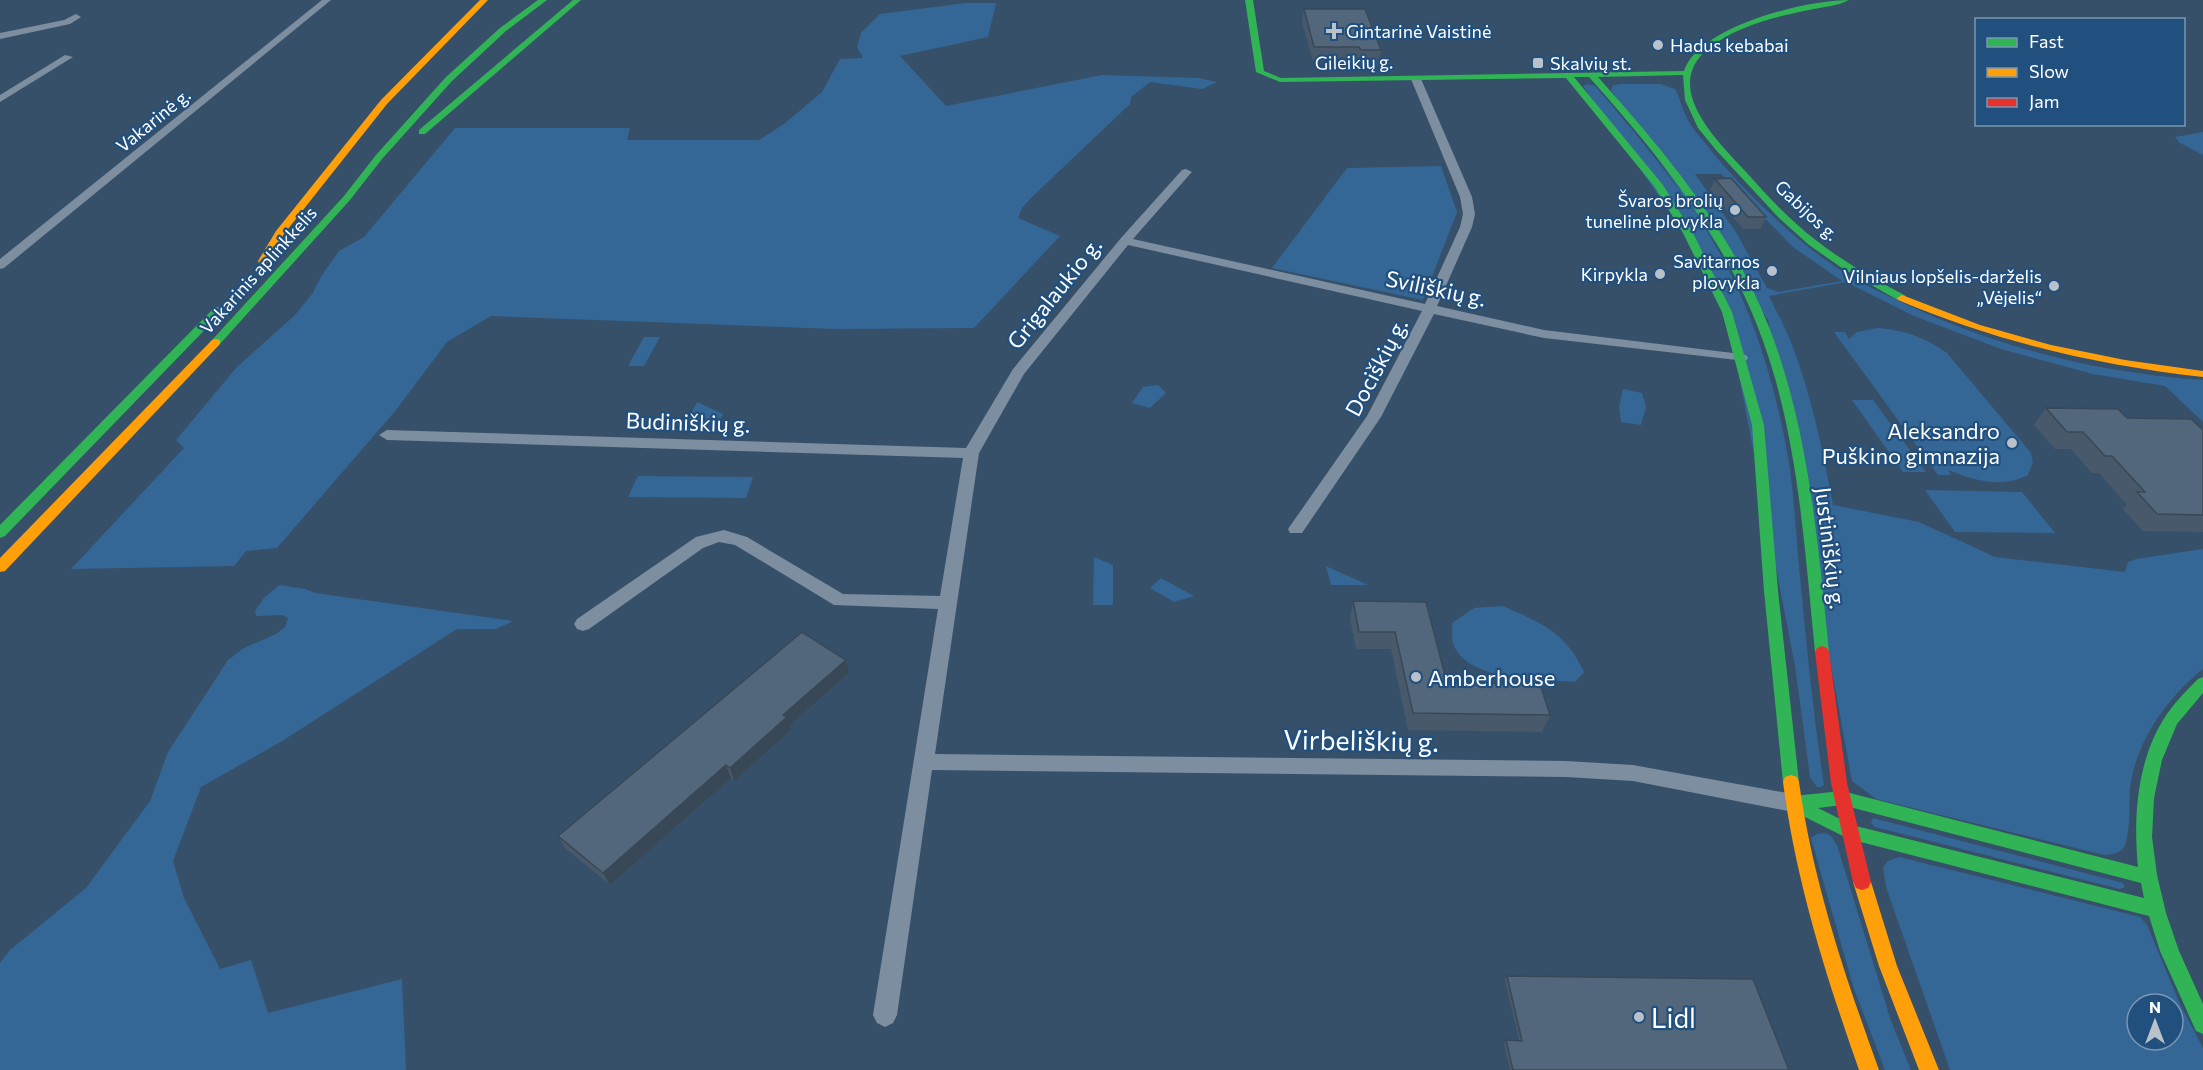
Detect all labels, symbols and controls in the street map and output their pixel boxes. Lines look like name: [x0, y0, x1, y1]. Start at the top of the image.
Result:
legend: [1975, 18, 2185, 126]
place label: Gintarinė Vaistinė: [1346, 20, 1491, 42]
marker: Gintarinė Vaistinė: [1327, 24, 1341, 38]
text: Fast: [2029, 30, 2064, 52]
place label: Hadus kebabai: [1670, 34, 1789, 56]
marker: Hadus kebabai: [1651, 38, 1665, 52]
street label: Gileikių g.: [1315, 50, 1393, 74]
place label: Skalvių st.: [1550, 52, 1631, 74]
marker: Skalvių st.: [1531, 56, 1545, 70]
text: Slow: [2029, 60, 2069, 82]
street label: Vakarinė g.: [111, 83, 195, 157]
text: Jam: [2029, 90, 2059, 112]
street label: Gabijos g.: [1771, 175, 1843, 245]
place label: Švaros brolių tunelinė plovykla: [1585, 189, 1723, 232]
street label: Vakarinis aplinkkelis: [195, 202, 321, 338]
marker: Švaros brolių tunelinė plovykla: [1728, 203, 1742, 217]
street label: Grigalaukio g.: [1001, 232, 1107, 354]
place label: Savitarnos plovykla: [1673, 250, 1760, 293]
place label: Kirpykla: [1581, 263, 1648, 285]
street label: Sviliškių g.: [1383, 264, 1489, 312]
marker: Savitarnos plovykla: [1765, 264, 1779, 278]
place label: Vilniaus lopšelis-darželis „Vėjelis“: [1843, 265, 2042, 308]
marker: Kirpykla: [1653, 267, 1667, 281]
marker: Vilniaus lopšelis-darželis „Vėjelis“: [2047, 279, 2061, 293]
street label: Dociškių g.: [1339, 313, 1413, 421]
street label: Budiniškių g.: [625, 406, 751, 438]
place label: Aleksandro Puškino gimnazija: [1822, 417, 2000, 469]
marker: Aleksandro Puškino gimnazija: [2005, 436, 2019, 450]
street label: Justiniškių g.: [1810, 485, 1852, 611]
place label: Amberhouse: [1428, 664, 1555, 691]
marker: Amberhouse: [1409, 670, 1423, 684]
street label: Virbeliškių g.: [1283, 722, 1439, 758]
north arrow: [2125, 992, 2185, 1052]
text: N: [2149, 997, 2161, 1016]
place label: Lidl: [1651, 1001, 1696, 1034]
marker: Lidl: [1632, 1010, 1646, 1024]

